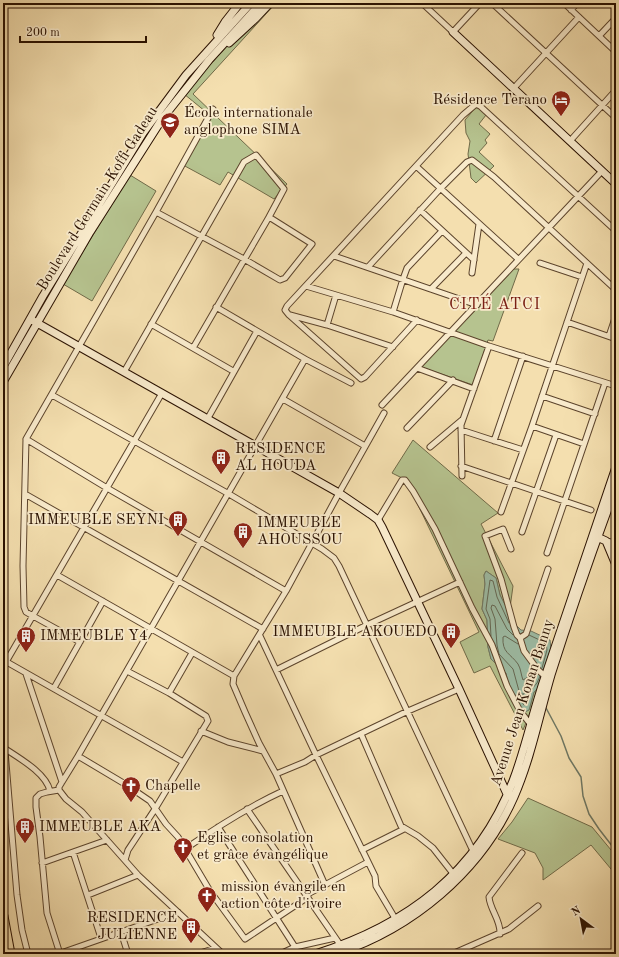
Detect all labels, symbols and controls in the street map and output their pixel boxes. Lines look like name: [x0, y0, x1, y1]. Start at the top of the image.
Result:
scale bar: [20, 18, 146, 44]
text: 200 m: [26, 27, 60, 39]
hotel icon: Résidence Terano: [550, 89, 572, 117]
place label: Résidence Terano: [433, 93, 547, 108]
place label: École internationale anglophone SIMA: [184, 103, 313, 138]
street label: Boulevard Germain Koffi Gadeau: [35, 104, 161, 294]
school or university icon: École internationale anglophone SIMA: [159, 111, 181, 139]
district label: CITÉ ATCI: [449, 293, 541, 313]
place label: RESIDENCE AL HOUDA: [235, 442, 325, 474]
building icon: RESIDENCE AL HOUDA: [210, 447, 232, 475]
building icon: IMMEUBLE SEYNI: [167, 509, 189, 537]
place label: IMMEUBLE SEYNI: [28, 513, 164, 528]
place label: IMMEUBLE AHOUSSOU: [257, 516, 343, 548]
building icon: IMMEUBLE AHOUSSOU: [232, 521, 254, 549]
street label: Avenue Jean Konan Banny: [489, 617, 557, 789]
building icon: IMMEUBLE AKOUEDO: [440, 621, 462, 649]
building icon: IMMEUBLE Y4: [15, 625, 37, 653]
place label: IMMEUBLE AKOUEDO: [272, 625, 437, 640]
place label: IMMEUBLE Y4: [40, 629, 148, 644]
church icon: Chapelle: [120, 775, 142, 803]
place label: Chapelle: [145, 779, 200, 794]
building icon: IMMEUBLE AKA: [14, 816, 36, 844]
place label: IMMEUBLE AKA: [39, 820, 162, 835]
place label: Eglise consolation et grâce évangélique: [197, 831, 328, 863]
church icon: Eglise consolation et grâce évangélique: [172, 836, 194, 864]
place label: mission évangile en action côte d'ivoire: [221, 880, 346, 912]
church icon: mission évangile en action côte d'ivoire: [196, 885, 218, 913]
north arrow: [561, 899, 601, 939]
text: N: [570, 905, 583, 919]
place label: RESIDENCE JULIENNE: [87, 911, 177, 943]
building icon: RESIDENCE JULIENNE: [180, 916, 202, 944]

